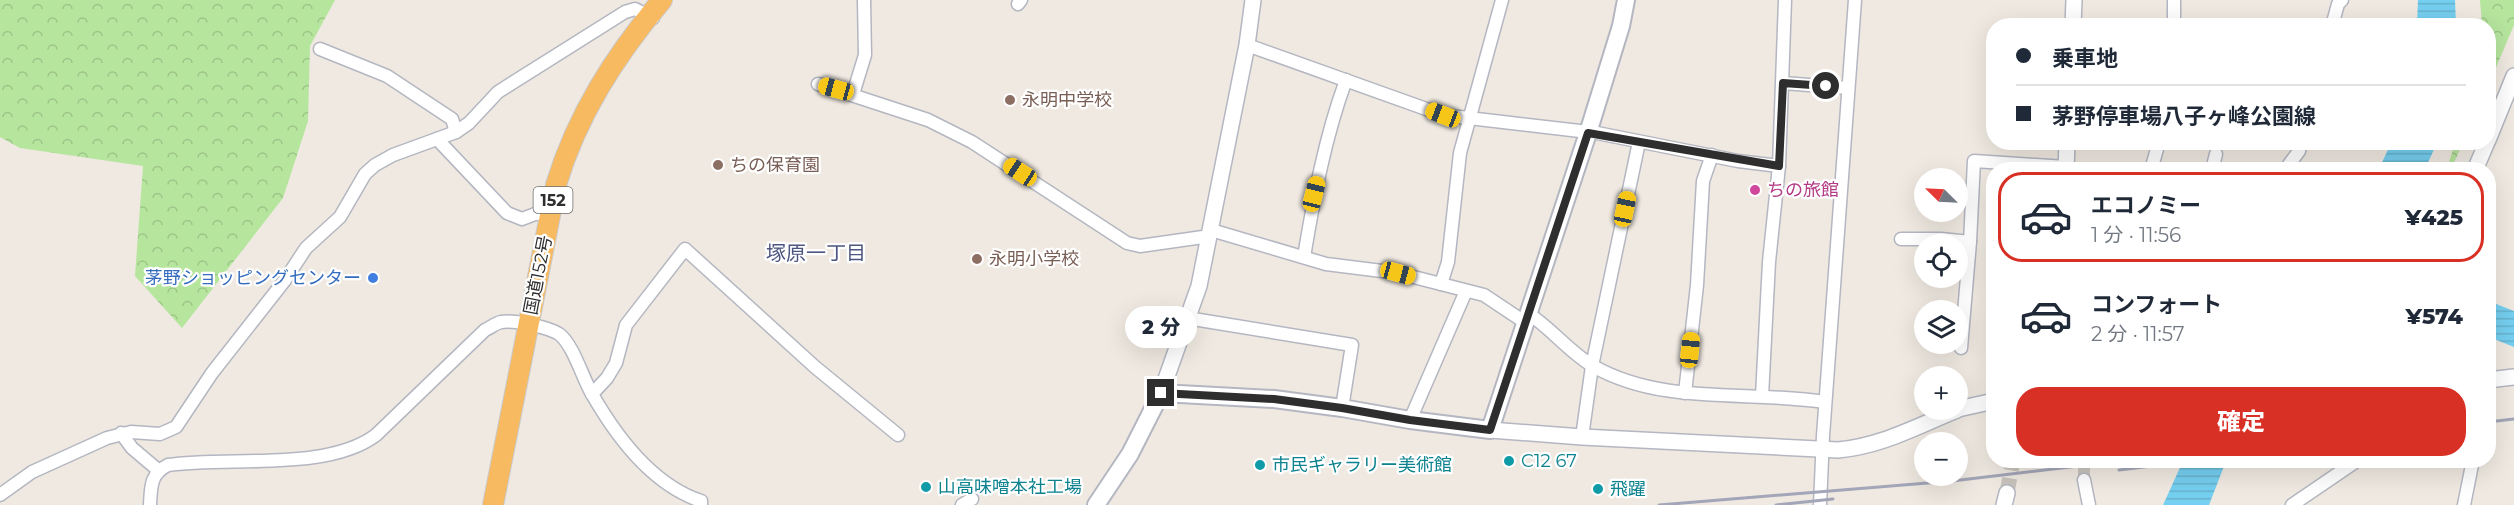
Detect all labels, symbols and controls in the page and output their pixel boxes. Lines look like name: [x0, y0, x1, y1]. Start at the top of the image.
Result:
text: 乗車地: [2052, 45, 2118, 72]
route start: [1812, 72, 1839, 99]
car: [816, 76, 856, 102]
place label: 永明中学校: [1022, 89, 1112, 111]
marker: 永明中学校: [1003, 93, 1017, 107]
car: [1423, 100, 1463, 130]
text: 茅野停車場八子ヶ峰公園線: [2052, 103, 2316, 130]
place label: ちの保育園: [730, 154, 820, 176]
car: [1000, 155, 1040, 189]
marker: ちの保育園: [711, 158, 725, 172]
north arrow: [1914, 168, 1968, 222]
map controls: [1914, 168, 1968, 486]
car: [1301, 174, 1327, 214]
place label: ちの旅館: [1767, 179, 1839, 201]
marker: ちの旅館: [1748, 183, 1762, 197]
road number: 152: [534, 187, 572, 213]
car: [1612, 190, 1638, 228]
icon: car: [2019, 190, 2073, 244]
text: エコノミー: [2091, 192, 2201, 219]
text: ¥425: [2405, 204, 2463, 231]
text: 1 分 · 11:56: [2091, 223, 2181, 247]
street label: 国道152号: [519, 233, 557, 317]
button: locate: [1914, 234, 1968, 288]
district label: 塚原一丁目: [766, 241, 866, 265]
place label: 永明小学校: [989, 248, 1079, 270]
marker: 永明小学校: [970, 252, 984, 266]
car: [1378, 260, 1418, 286]
place label: 茅野ショッピングセンター: [145, 267, 361, 289]
marker: 茅野ショッピングセンター: [366, 271, 380, 285]
icon: car: [2019, 289, 2073, 343]
text: コンフォート: [2091, 291, 2222, 318]
button: layers: [1914, 300, 1968, 354]
text: ¥574: [2405, 303, 2463, 330]
callout: 2 分: [1125, 306, 1197, 348]
text: 2 分: [1142, 315, 1180, 339]
text: 2 分 · 11:57: [2091, 322, 2185, 346]
car: [1679, 331, 1701, 369]
button: +: [1914, 366, 1968, 420]
route end: [1147, 379, 1174, 406]
button: 確定: [2016, 387, 2466, 456]
button: −: [1914, 432, 1968, 486]
place label: C12 67: [1521, 450, 1577, 472]
place label: 市民ギャラリー美術館: [1272, 454, 1452, 476]
marker: C12 67: [1502, 454, 1516, 468]
marker: 市民ギャラリー美術館: [1253, 458, 1267, 472]
place label: 山高味噌本社工場: [938, 476, 1082, 498]
place label: 飛躍: [1610, 478, 1646, 500]
marker: 山高味噌本社工場: [919, 480, 933, 494]
marker: 飛躍: [1591, 482, 1605, 496]

